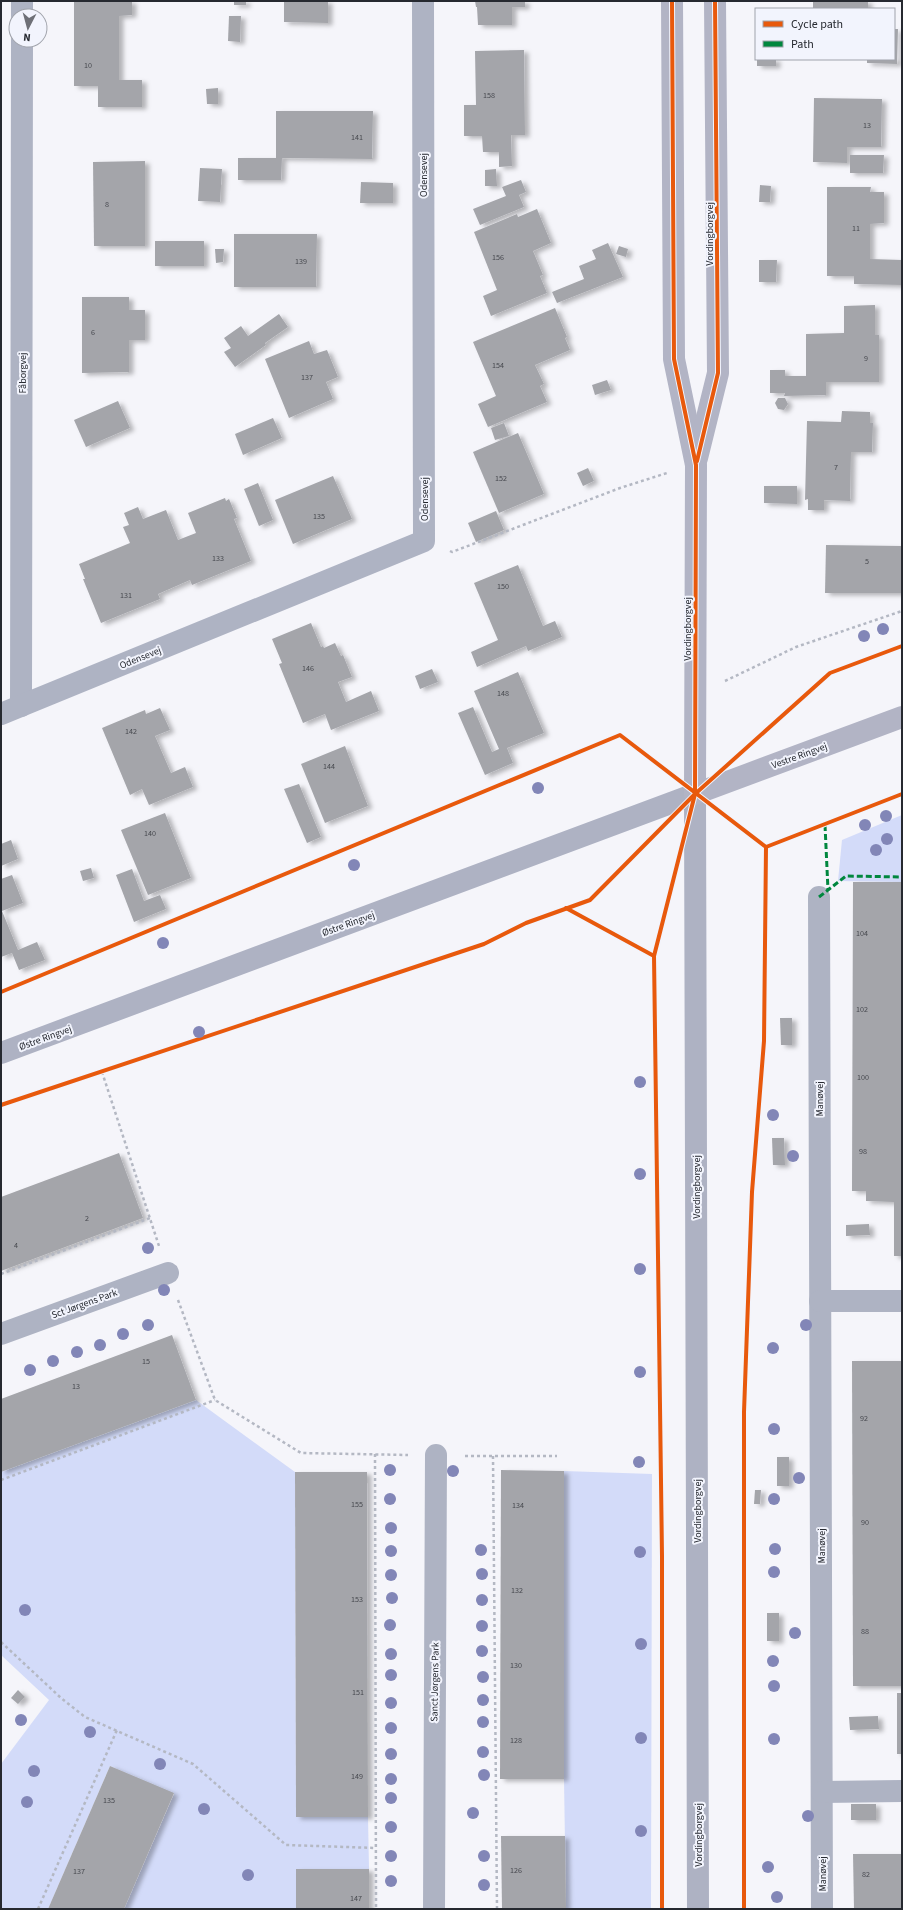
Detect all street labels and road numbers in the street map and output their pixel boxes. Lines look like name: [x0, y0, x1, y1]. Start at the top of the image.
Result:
street label: Odensevej: [417, 153, 431, 197]
street label: Vordingborgvej: [703, 202, 717, 266]
street label: Fåborgvej: [16, 352, 30, 394]
street label: Odensevej: [418, 477, 432, 521]
street label: Vordingborgvej: [681, 597, 695, 661]
street label: Odensevej: [117, 643, 163, 673]
street label: Vestre Ringvej: [770, 739, 829, 772]
street label: Østre Ringvej: [320, 908, 377, 940]
street label: Østre Ringvej: [17, 1022, 74, 1054]
street label: Manøvej: [813, 1081, 827, 1117]
street label: Vordingborgvej: [690, 1155, 704, 1219]
street label: Sct Jørgens Park: [50, 1286, 119, 1322]
street label: Vordingborgvej: [691, 1479, 705, 1543]
street label: Manøvej: [815, 1528, 829, 1564]
street label: Sanct Jørgens Park: [427, 1642, 443, 1722]
street label: Vordingborgvej: [692, 1803, 706, 1867]
street label: Manøvej: [816, 1856, 830, 1892]

